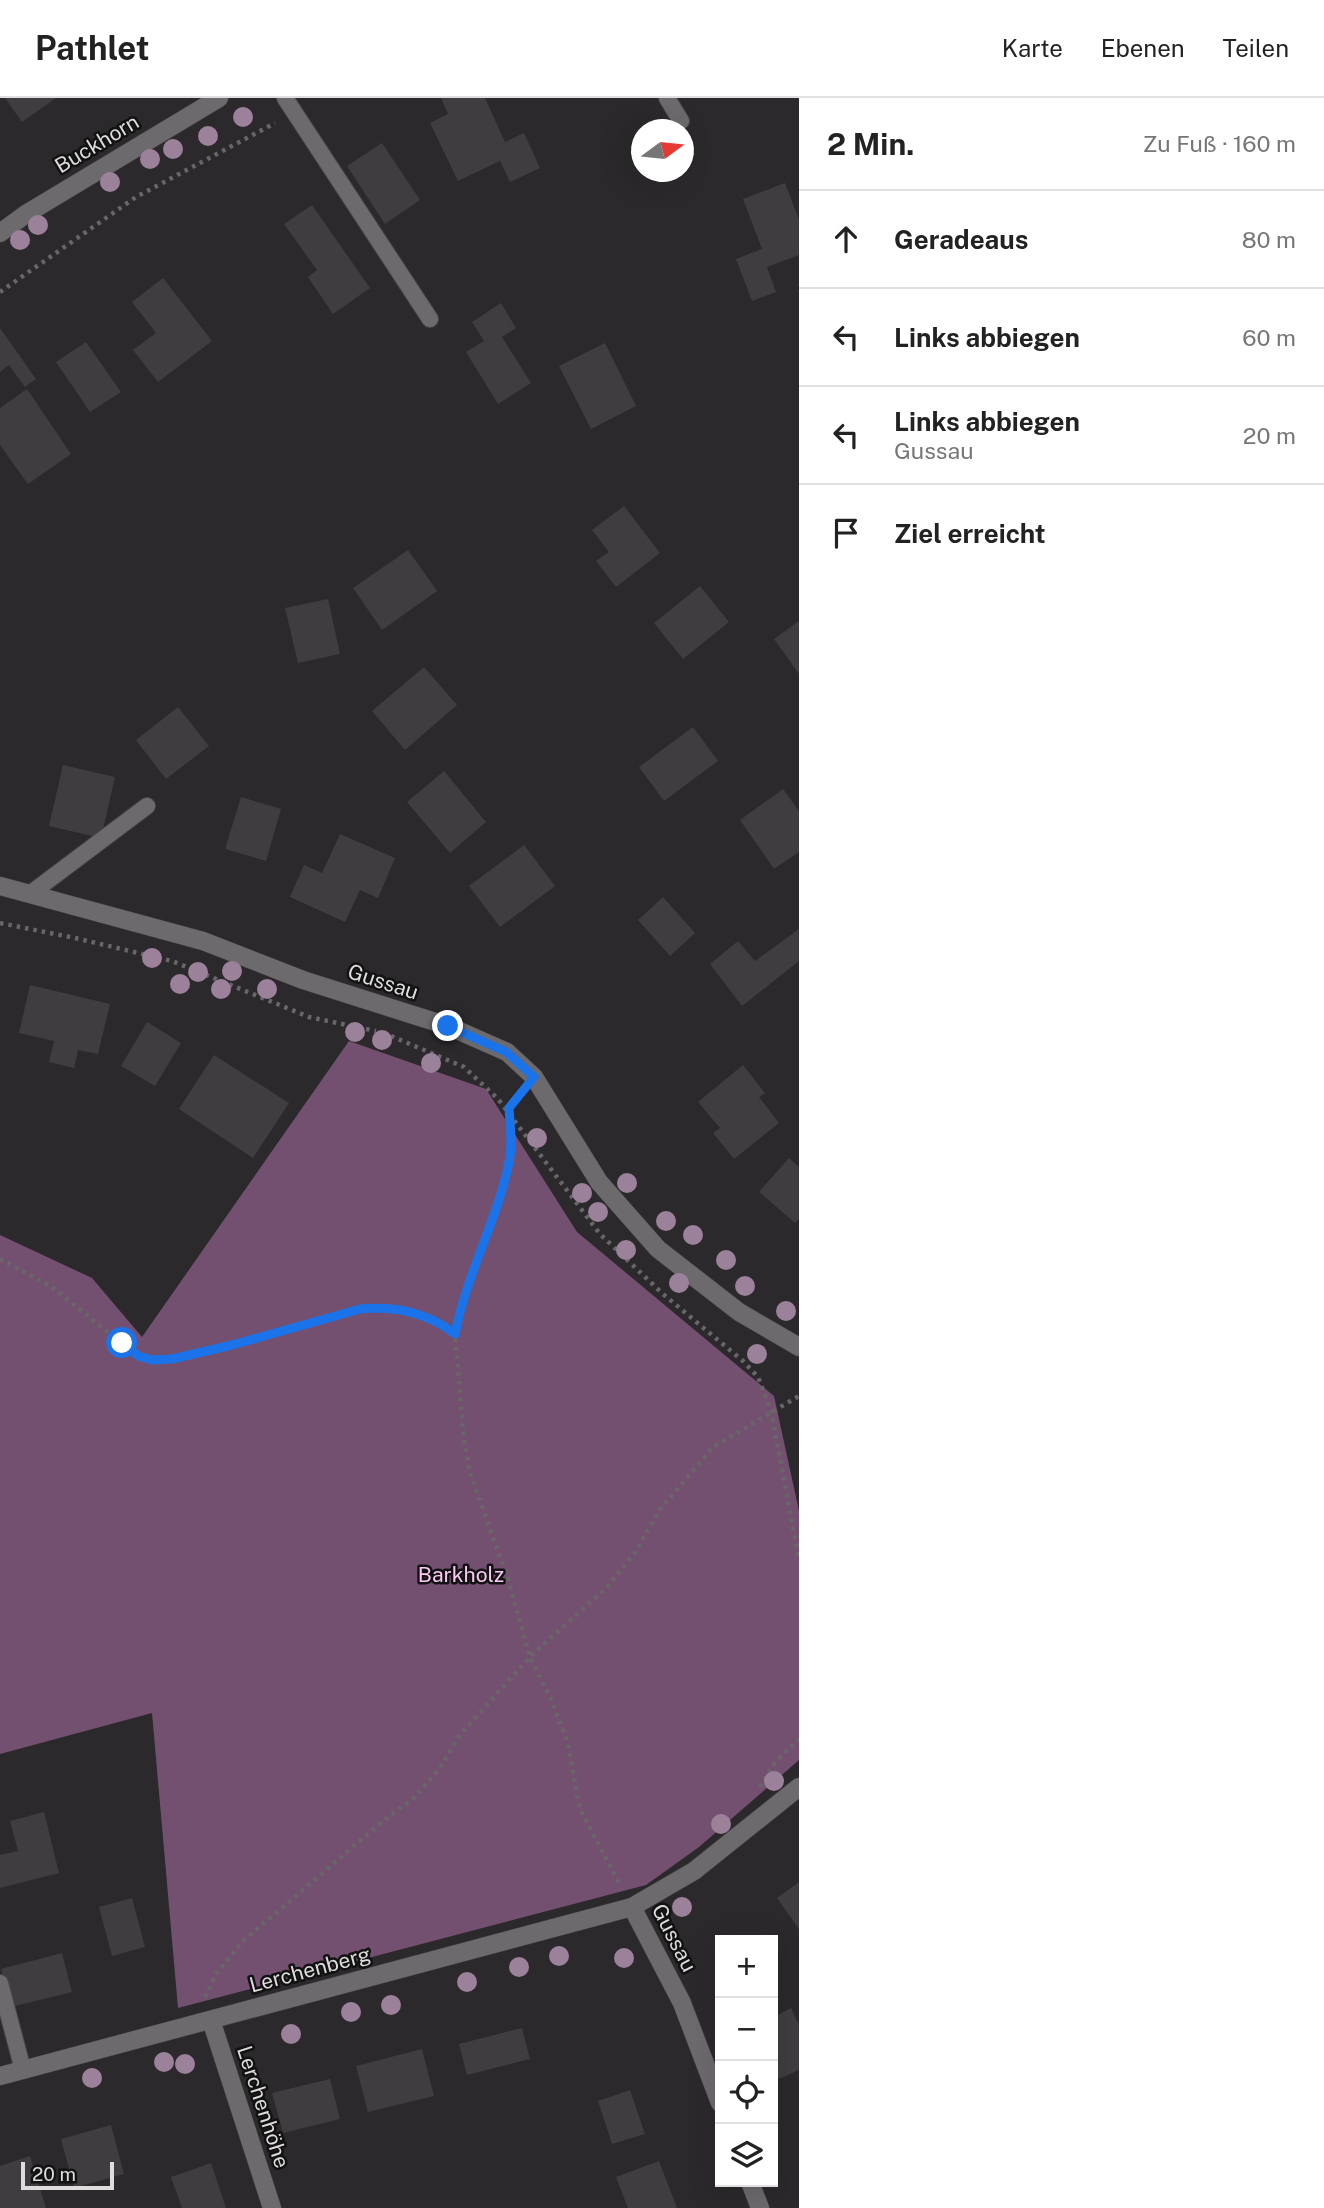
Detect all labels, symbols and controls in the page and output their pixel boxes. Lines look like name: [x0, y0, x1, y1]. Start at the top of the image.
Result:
text: Pathlet: [35, 29, 150, 67]
text: Karte: [1002, 34, 1063, 62]
text: Ebenen: [1101, 34, 1185, 62]
text: Teilen: [1223, 34, 1289, 62]
street label: Buckhorn: [50, 109, 143, 178]
north arrow: [631, 119, 694, 182]
text: 2 Min.: [827, 126, 914, 162]
text: Zu Fuß · 160 m: [1143, 130, 1296, 157]
icon: ahead: [827, 220, 865, 258]
text: Geradeaus: [894, 224, 1029, 255]
text: 80 m: [1242, 226, 1296, 253]
icon: left: [827, 318, 865, 356]
text: Links abbiegen: [894, 322, 1080, 353]
text: 60 m: [1242, 324, 1296, 351]
text: Links abbiegen: [894, 406, 1080, 437]
icon: left: [827, 416, 865, 454]
text: 20 m: [1243, 422, 1296, 449]
text: Gussau: [894, 437, 974, 464]
icon: arrive: [827, 514, 865, 552]
text: Ziel erreicht: [894, 518, 1046, 549]
street label: Gussau: [345, 958, 422, 1005]
route end: [432, 1010, 463, 1041]
route start: [106, 1327, 137, 1358]
park label: Barkholz: [418, 1562, 504, 1587]
street label: Gussau: [647, 1900, 702, 1976]
map controls: [715, 1935, 778, 2187]
button: +: [715, 1935, 778, 1998]
street label: Lerchenberg: [247, 1941, 373, 1998]
button: −: [715, 1998, 778, 2061]
street label: Lerchenhöhe: [232, 2043, 295, 2171]
button: locate: [715, 2061, 778, 2124]
button: layers: [715, 2124, 778, 2187]
scale bar: [21, 2159, 114, 2191]
text: 20 m: [32, 2163, 76, 2185]

